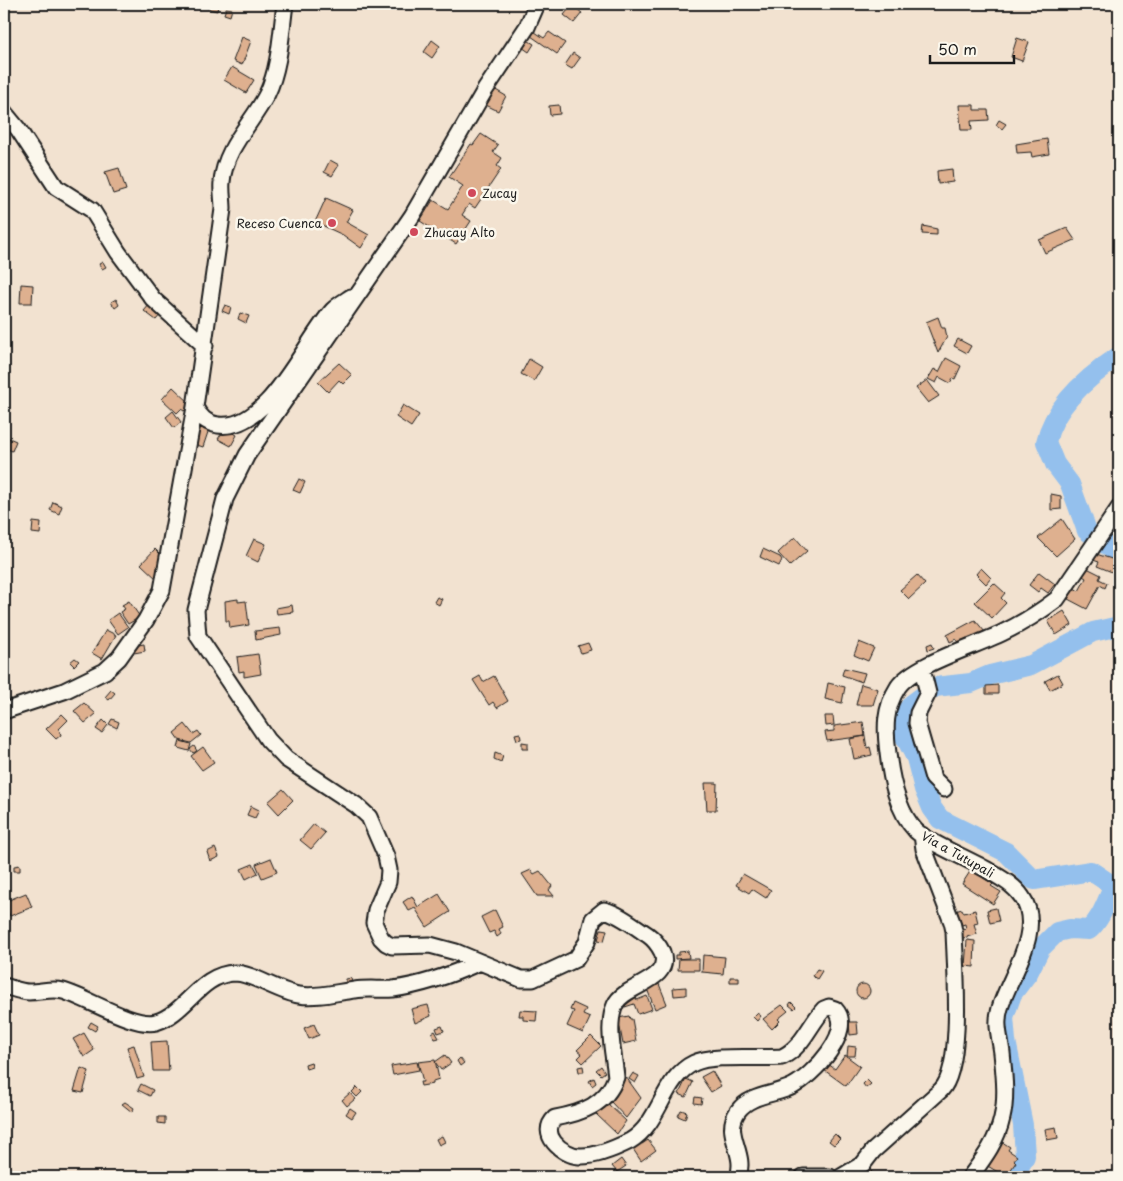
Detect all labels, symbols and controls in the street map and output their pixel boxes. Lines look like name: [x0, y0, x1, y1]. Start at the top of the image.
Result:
scale bar: [930, 32, 1014, 64]
text: 50 m: [938, 37, 977, 60]
place label: Zucay: [482, 184, 517, 202]
marker: Zucay: [466, 187, 478, 199]
place label: Receso Cuenca: [236, 214, 323, 232]
marker: Receso Cuenca: [326, 217, 338, 229]
place label: Zhucay Alto: [424, 223, 495, 241]
marker: Zhucay Alto: [408, 226, 420, 238]
street label: Vía a Tutupali: [918, 826, 998, 882]

